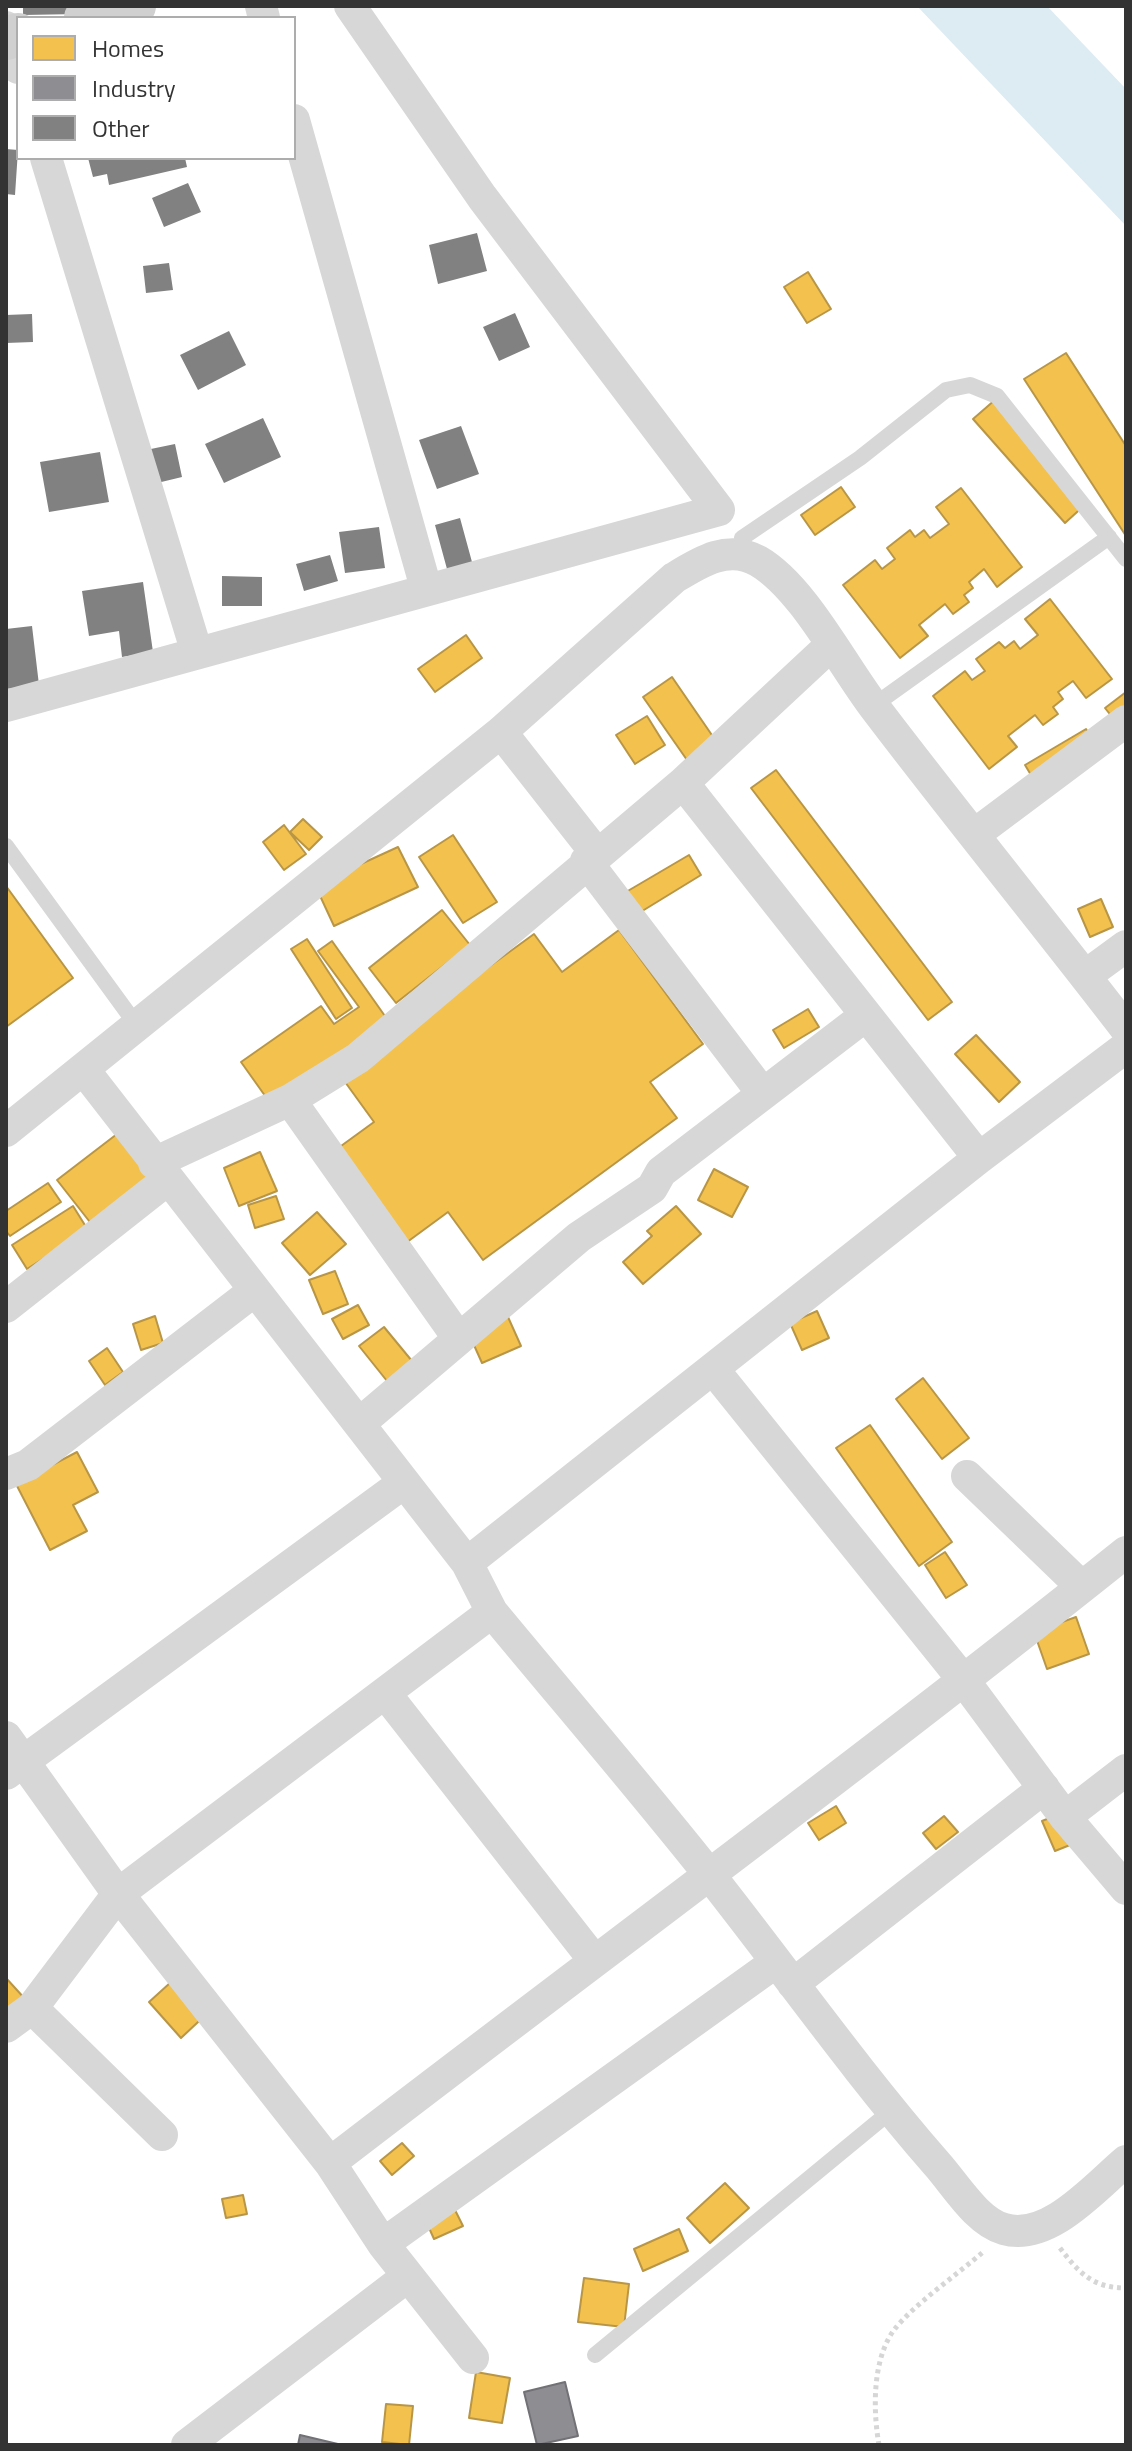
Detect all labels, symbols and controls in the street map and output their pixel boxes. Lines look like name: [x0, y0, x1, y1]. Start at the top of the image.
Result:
legend: [16, 16, 296, 160]
text: Homes: [92, 30, 164, 66]
text: Industry: [92, 70, 176, 106]
text: Other: [92, 110, 150, 146]

